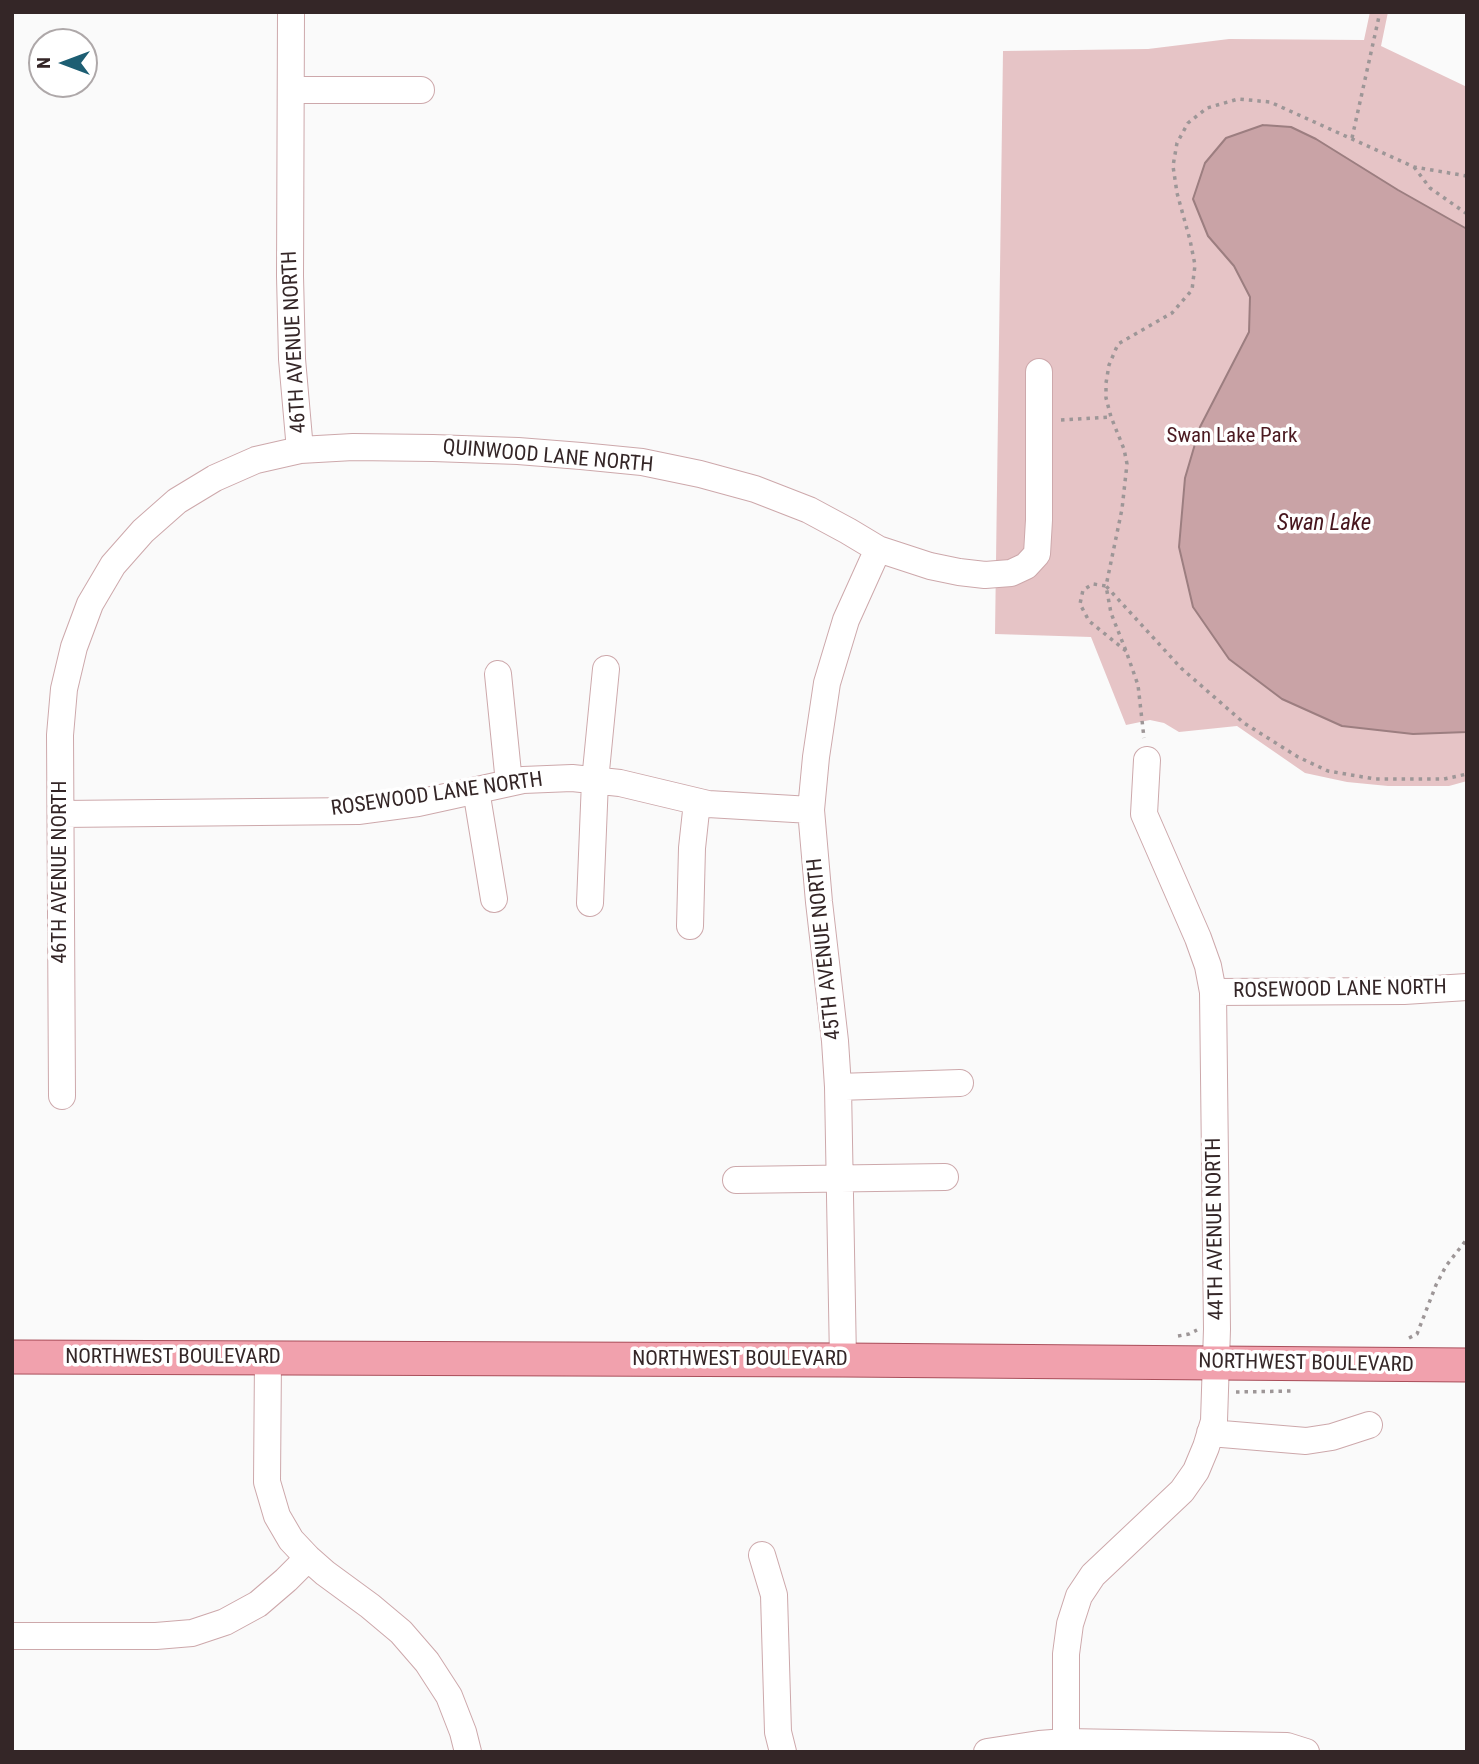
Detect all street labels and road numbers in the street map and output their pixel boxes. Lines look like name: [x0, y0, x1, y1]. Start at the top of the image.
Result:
street label: 46TH AVENUE NORTH: [278, 250, 312, 434]
street label: QUINWOOD LANE NORTH: [442, 435, 654, 479]
street label: ROSEWOOD LANE NORTH: [329, 768, 545, 822]
street label: 46TH AVENUE NORTH: [48, 781, 74, 963]
street label: 45TH AVENUE NORTH: [803, 857, 847, 1041]
street label: ROSEWOOD LANE NORTH: [1233, 976, 1447, 1004]
street label: 44TH AVENUE NORTH: [1202, 1137, 1230, 1321]
street label: NORTHWEST BOULEVARD: [65, 1345, 281, 1371]
street label: NORTHWEST BOULEVARD: [632, 1347, 848, 1373]
street label: NORTHWEST BOULEVARD: [1198, 1350, 1414, 1378]

